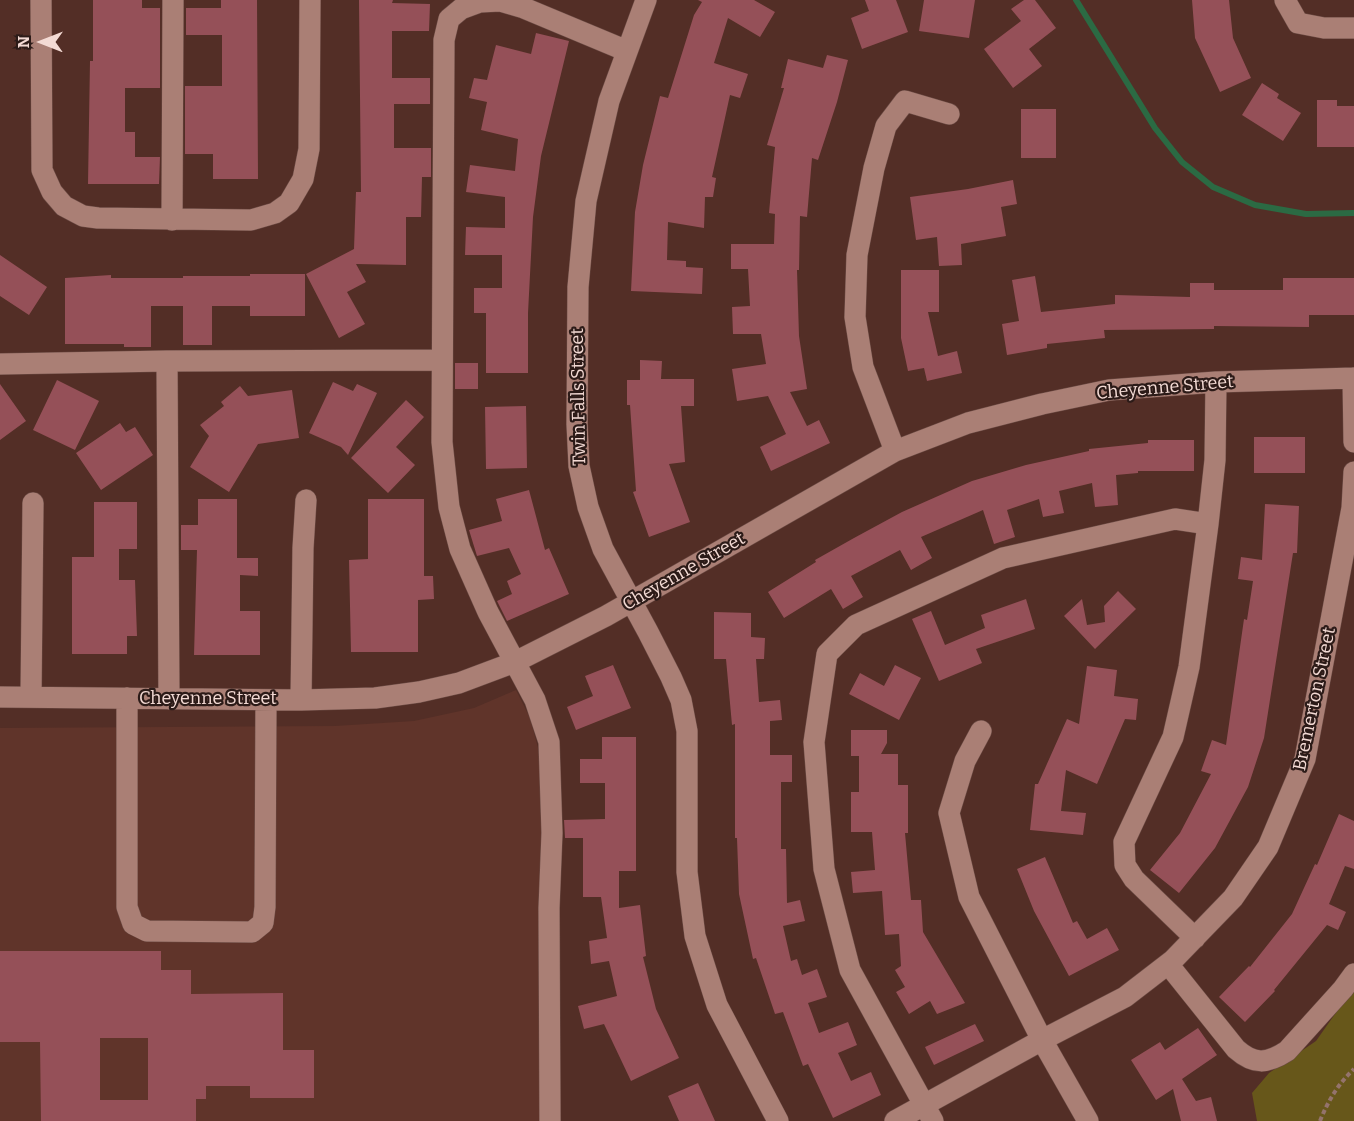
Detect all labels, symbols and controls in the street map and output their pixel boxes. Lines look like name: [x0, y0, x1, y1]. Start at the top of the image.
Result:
north arrow: [12, 12, 72, 72]
text: N: [14, 36, 33, 48]
street label: Twin Falls Street: [567, 328, 591, 466]
street label: Cheyenne Street: [1095, 371, 1235, 405]
street label: Cheyenne Street: [619, 528, 749, 616]
street label: Bremerton Street: [1289, 625, 1341, 773]
street label: Cheyenne Street: [139, 688, 277, 710]

